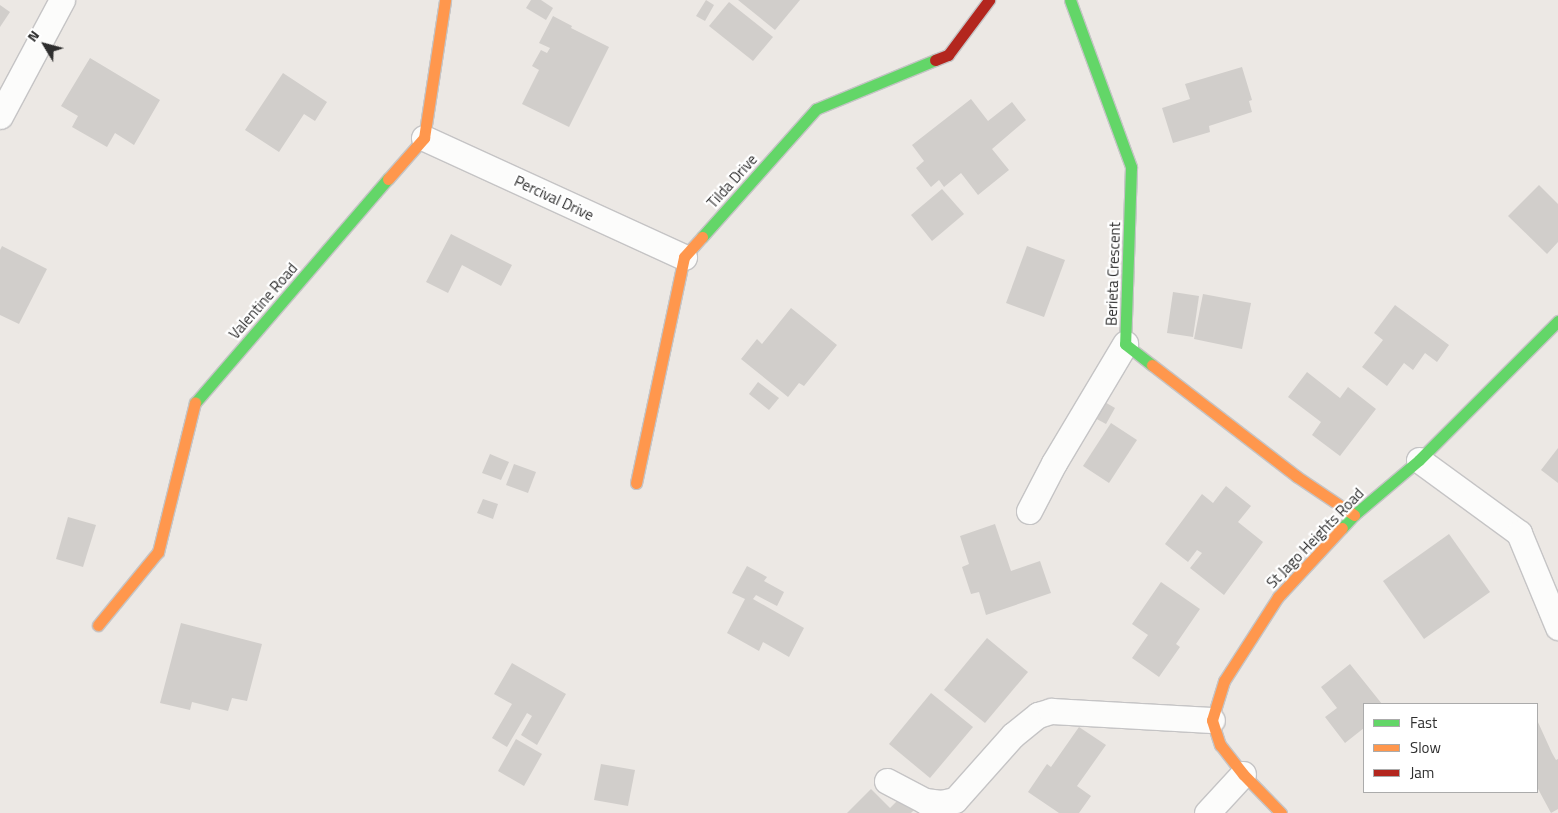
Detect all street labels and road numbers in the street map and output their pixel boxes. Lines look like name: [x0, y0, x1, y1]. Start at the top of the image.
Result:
street label: Tilda Drive: [703, 150, 761, 212]
street label: Percival Drive: [511, 172, 597, 224]
street label: Berieta Crescent: [1102, 222, 1124, 326]
street label: Valentine Road: [225, 259, 301, 343]
street label: St Jago Heights Road: [1263, 484, 1367, 592]

